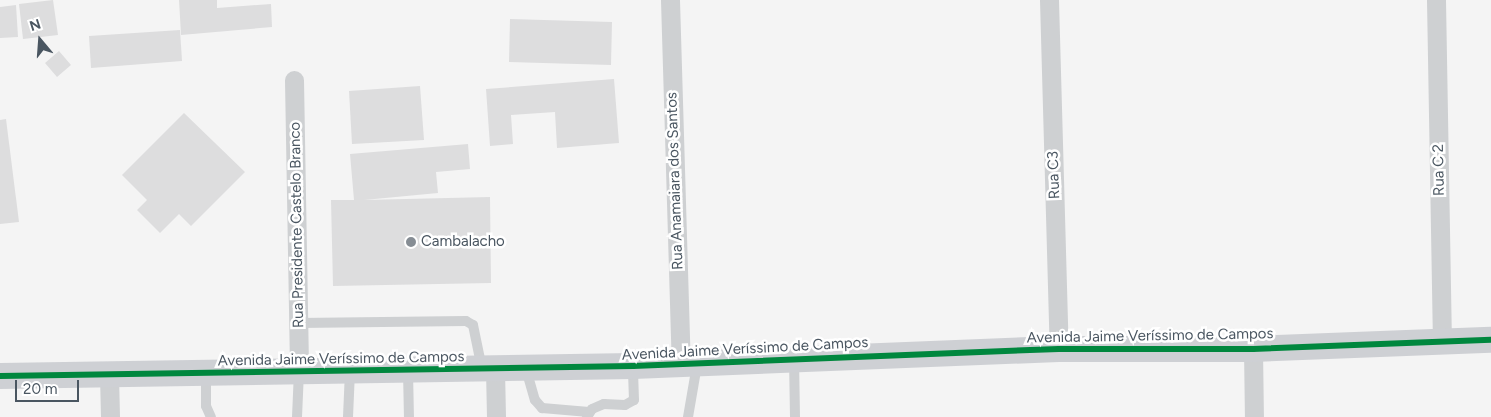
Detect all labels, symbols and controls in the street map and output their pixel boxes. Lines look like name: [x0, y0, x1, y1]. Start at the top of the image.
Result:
north arrow: [15, 15, 65, 65]
text: N: [27, 16, 43, 35]
street label: Rua Anamaiara dos Santos: [663, 92, 687, 270]
street label: Rua Presidente Castelo Branco: [286, 122, 308, 328]
street label: Rua C 2: [1430, 144, 1448, 196]
street label: Rua C3: [1044, 151, 1064, 199]
place label: Cambalacho: [421, 233, 505, 251]
marker: Cambalacho: [405, 236, 417, 248]
street label: Avenida Jaime Veríssimo de Campos: [1026, 325, 1274, 347]
street label: Avenida Jaime Veríssimo de Campos: [621, 334, 869, 364]
street label: Avenida Jaime Veríssimo de Campos: [217, 348, 465, 370]
scale bar: [18, 370, 81, 402]
text: 20 m: [23, 380, 57, 398]

